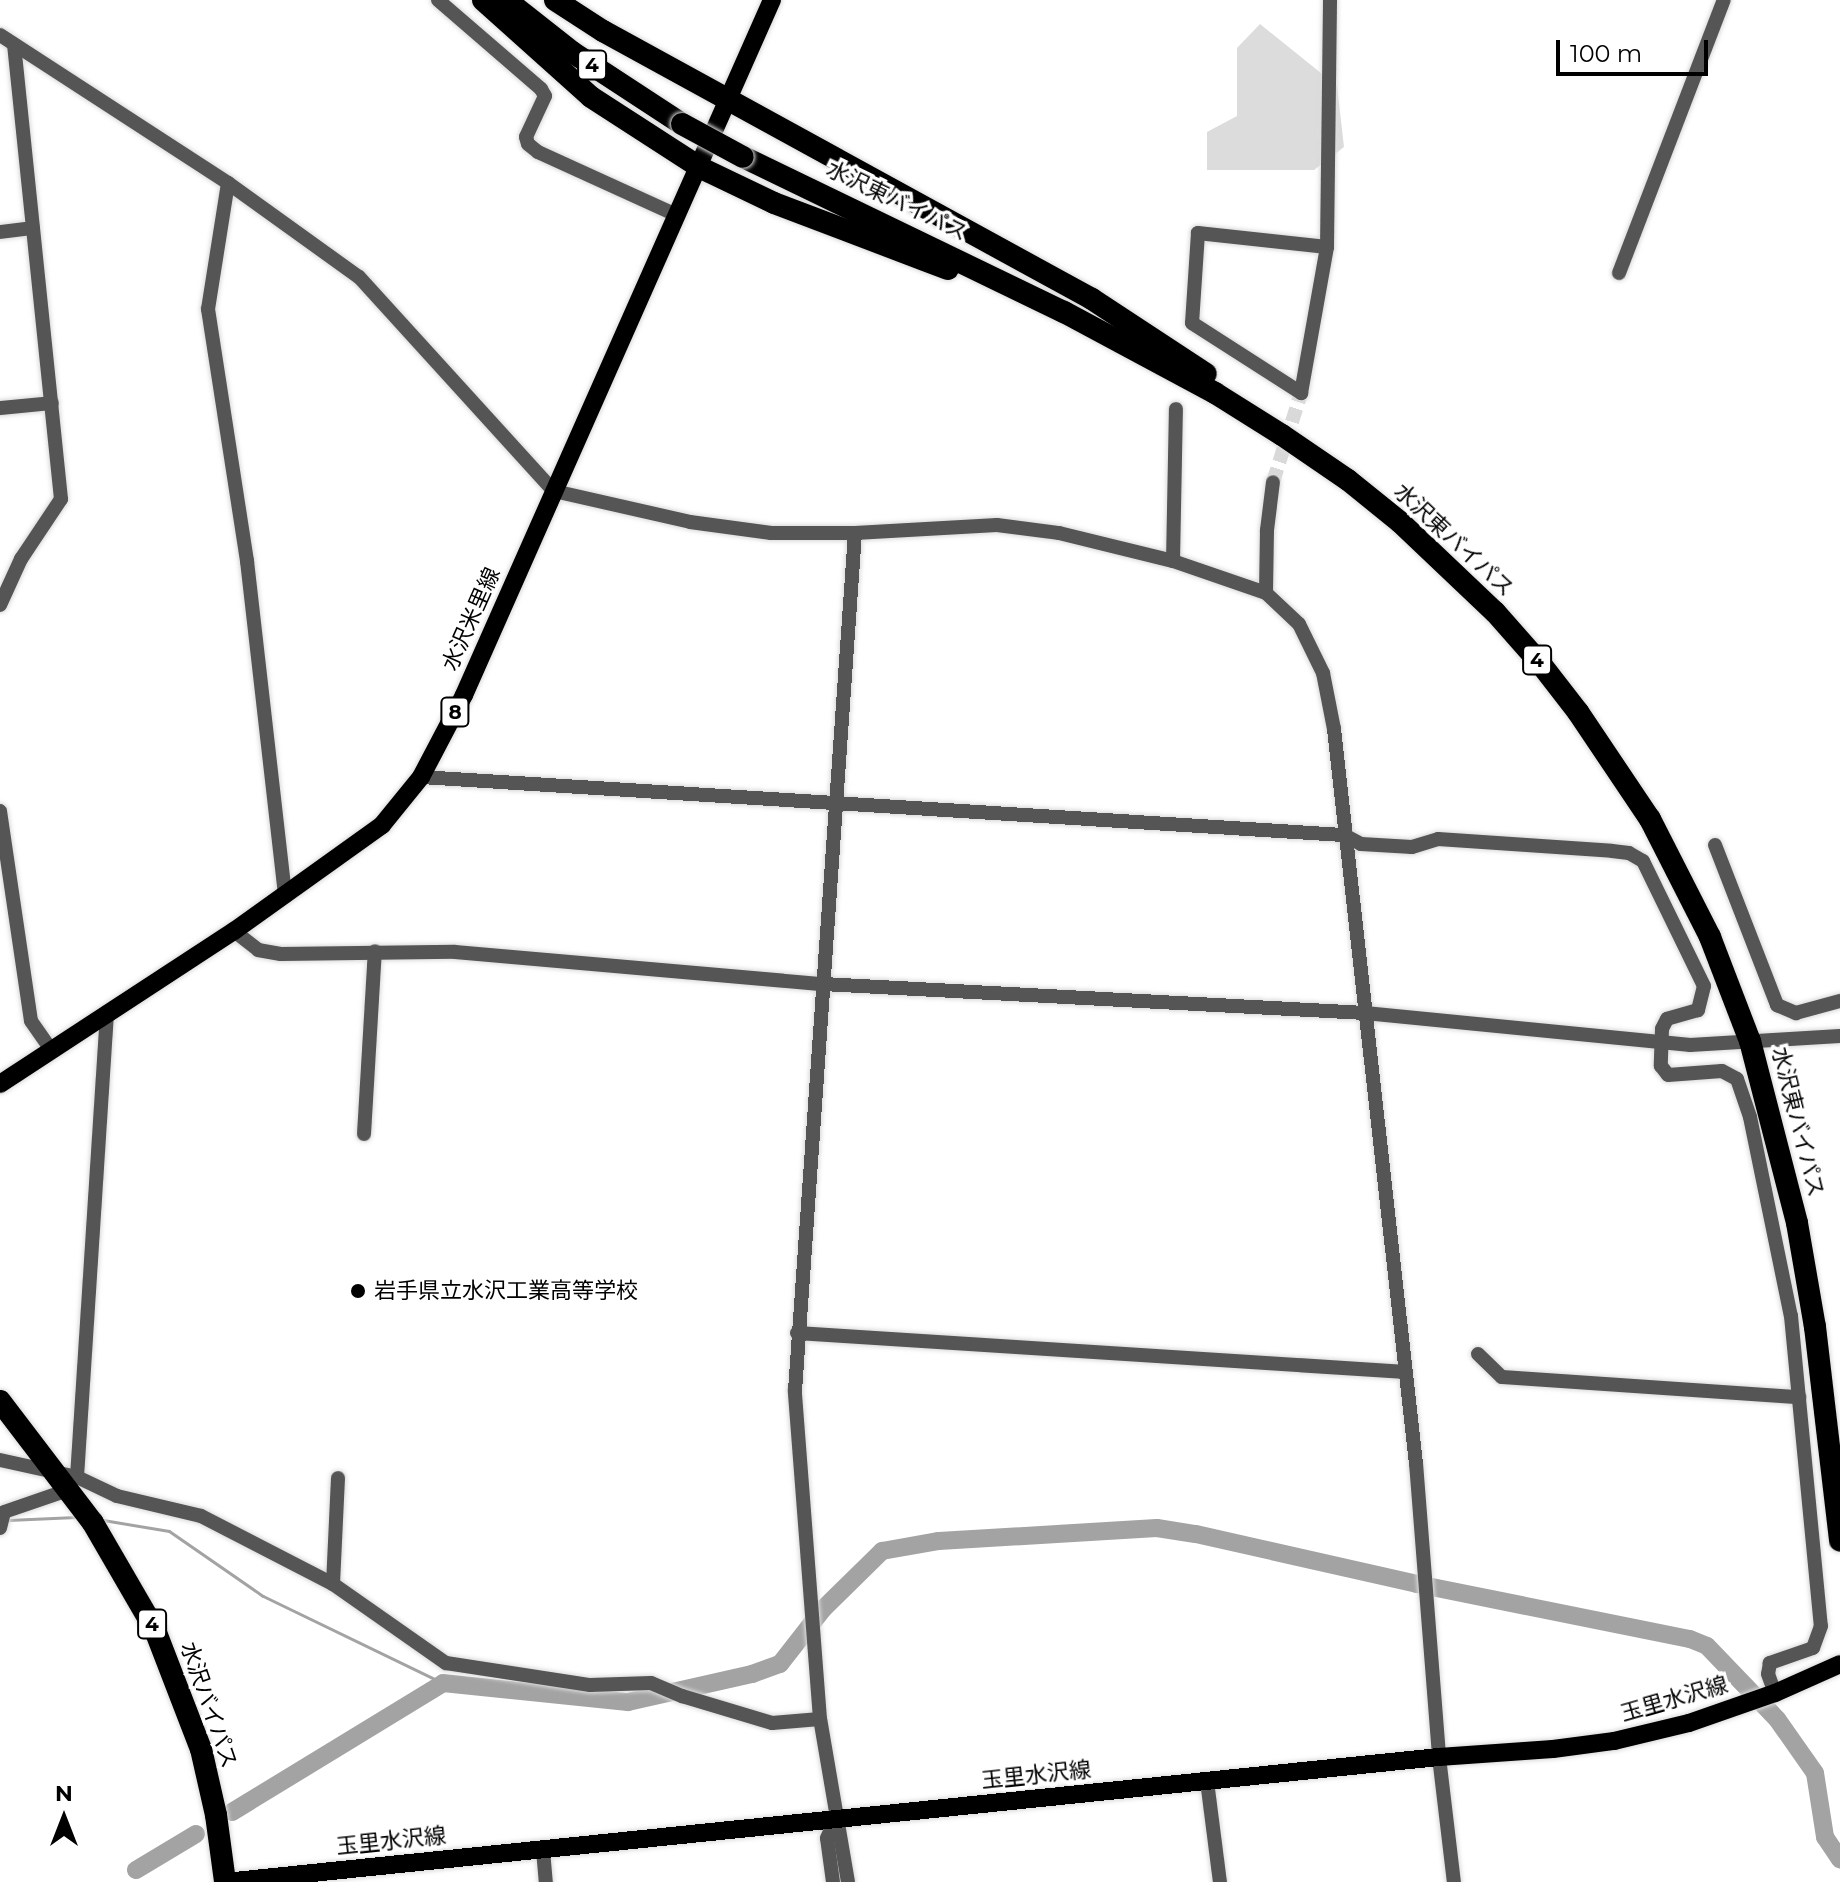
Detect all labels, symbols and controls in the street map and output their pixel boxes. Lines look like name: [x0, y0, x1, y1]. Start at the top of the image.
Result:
scale bar: [1560, 24, 1712, 74]
text: 100 m: [1570, 39, 1642, 68]
road number: 4: [576, 49, 608, 81]
street label: 水沢東バイパス: [822, 155, 972, 247]
street label: 水沢東バイパス: [1389, 478, 1519, 602]
street label: 水沢米里線: [437, 563, 505, 675]
road number: 4: [1521, 644, 1553, 676]
road number: 8: [439, 696, 471, 728]
street label: 水沢東バイパス: [1767, 1044, 1829, 1200]
place label: 岩手県立水沢工業高等学校: [374, 1278, 638, 1304]
marker: 岩手県立水沢工業高等学校: [349, 1282, 367, 1300]
road number: 4: [136, 1608, 168, 1640]
street label: 水沢バイパス: [175, 1638, 243, 1772]
street label: 玉里水沢線: [1617, 1671, 1731, 1727]
street label: 玉里水沢線: [980, 1756, 1092, 1794]
north arrow: [24, 1778, 104, 1858]
text: N: [55, 1780, 73, 1807]
street label: 玉里水沢線: [335, 1822, 447, 1860]

